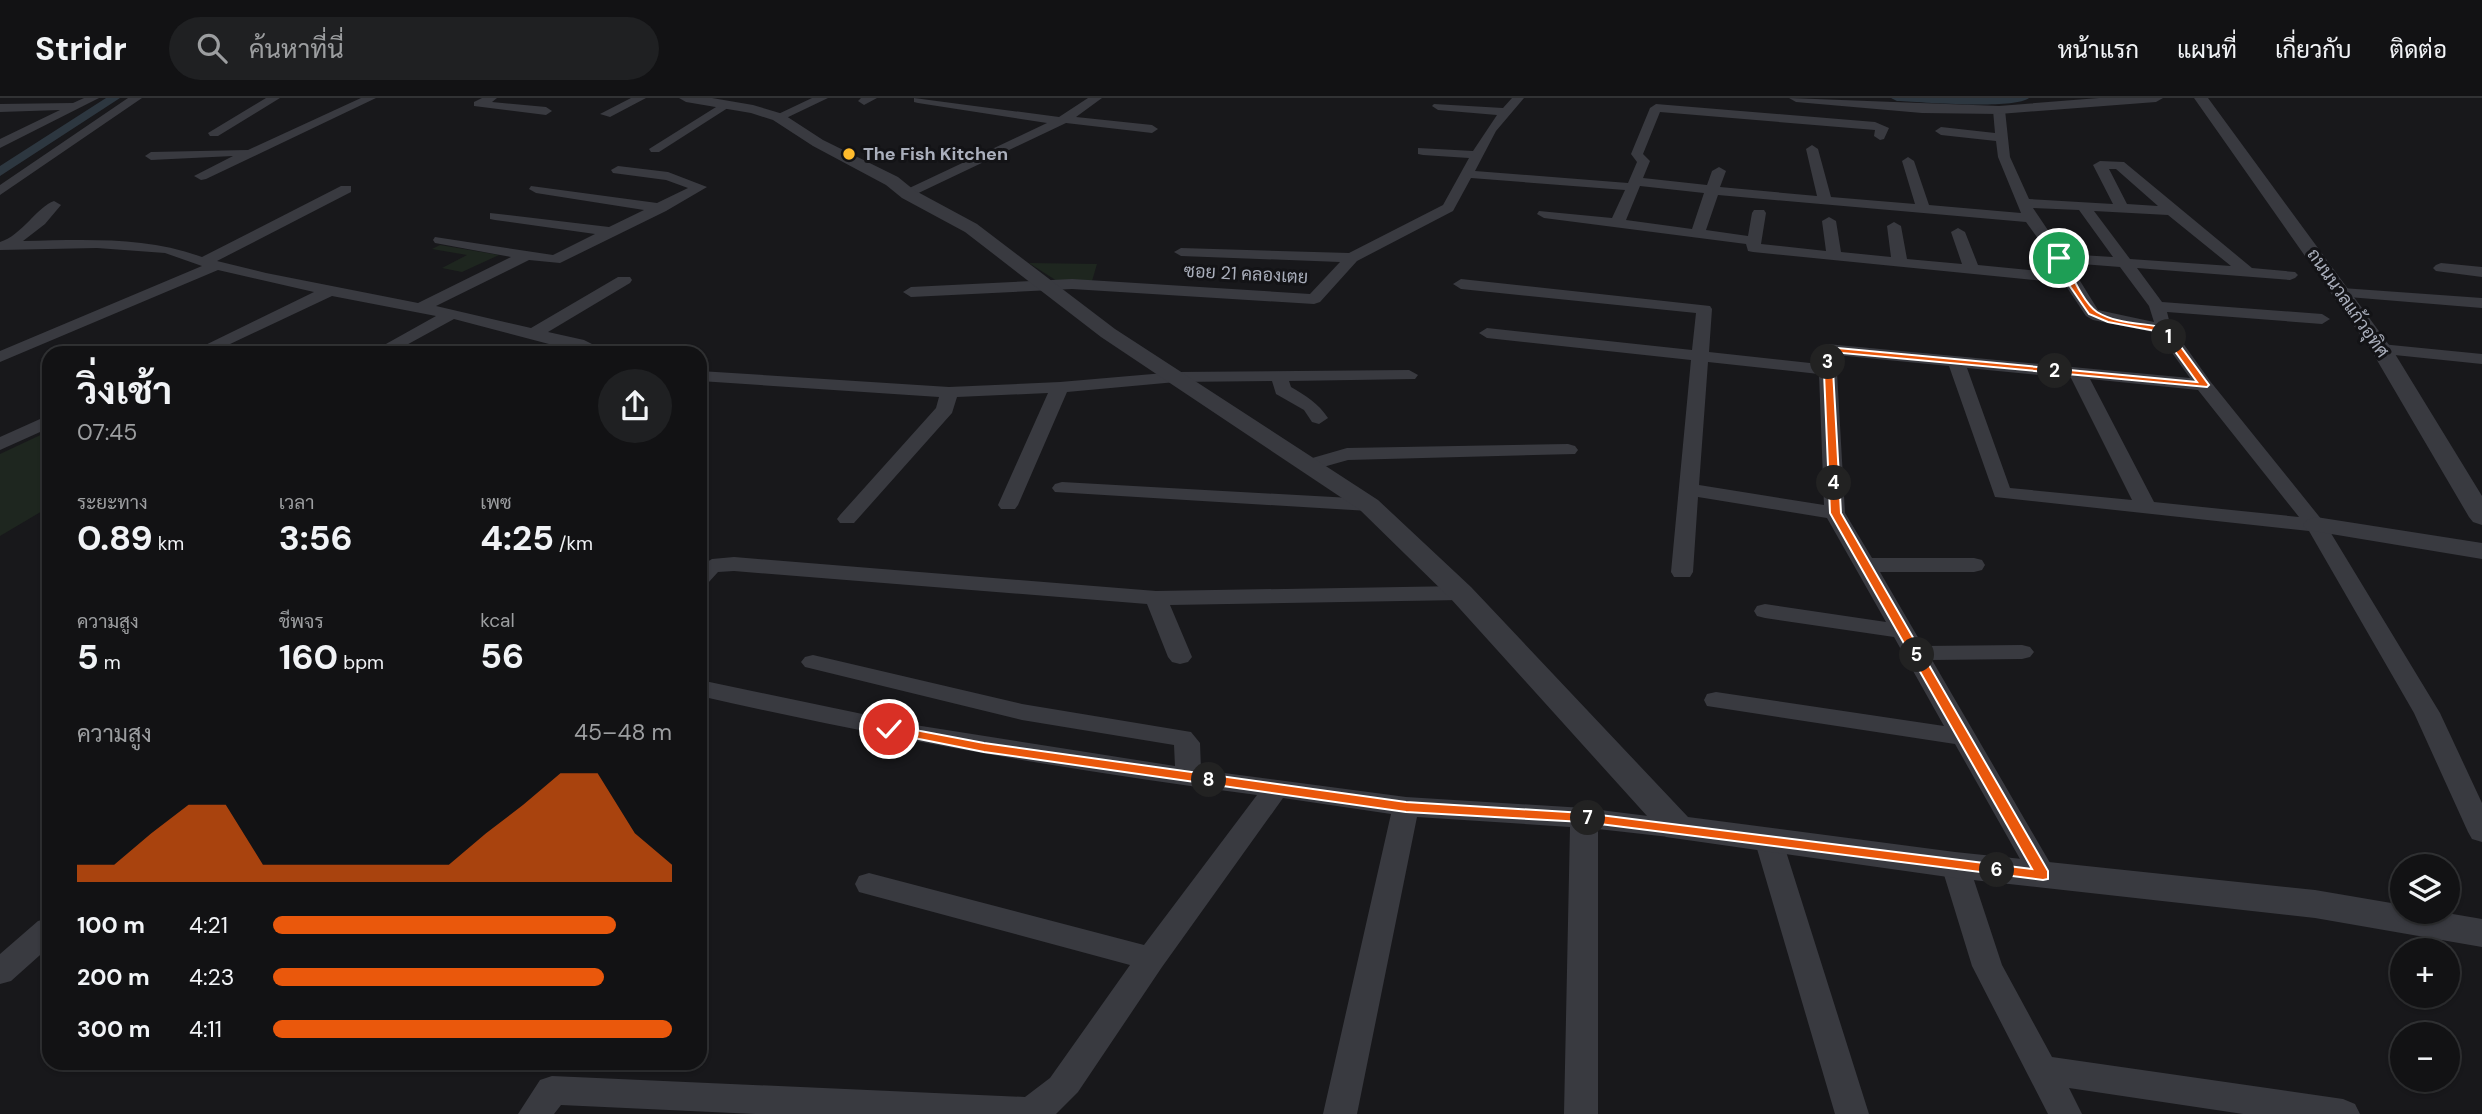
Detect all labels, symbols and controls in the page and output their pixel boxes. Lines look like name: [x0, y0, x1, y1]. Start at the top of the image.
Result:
search box: [169, 17, 659, 80]
text: Stridr: [35, 27, 127, 70]
icon: search: [193, 29, 231, 67]
text: ค้นหาที่นี่: [249, 32, 344, 66]
text: หน้าแรก: [2058, 34, 2139, 65]
text: แผนที่: [2177, 34, 2237, 65]
text: เกี่ยวกับ: [2275, 34, 2352, 65]
text: ติดต่อ: [2390, 34, 2447, 65]
place label: The Fish Kitchen: [863, 142, 1008, 166]
marker: The Fish Kitchen: [841, 146, 857, 162]
pin: [2029, 228, 2089, 288]
icon: arrive: [2040, 239, 2078, 277]
street label: ถนนนวลแก้วอุทิศ: [2302, 244, 2394, 362]
street label: ซอย 21 คลองเตย: [1183, 259, 1309, 289]
pin: 1: [2152, 320, 2186, 354]
text: 1: [2165, 324, 2172, 349]
pin: 3: [1811, 344, 1846, 380]
text: 3: [1822, 349, 1833, 374]
pin: 2: [2038, 354, 2072, 388]
text: 2: [2049, 358, 2060, 383]
text: วิ่งเช้า: [77, 366, 172, 416]
button: share: [598, 369, 672, 443]
text: 07:45: [77, 417, 137, 447]
pin: 4: [1816, 466, 1852, 500]
text: 4: [1827, 470, 1840, 495]
text: ระยะทาง: [77, 490, 148, 515]
text: เวลา: [279, 490, 315, 515]
text: เพซ: [480, 490, 512, 515]
text: 0.89: [77, 515, 153, 561]
text: 3:56: [279, 515, 353, 561]
text: 4:25: [480, 515, 554, 561]
text: km: [153, 531, 184, 556]
text: /km: [554, 531, 593, 556]
text: kcal: [480, 608, 515, 633]
text: ความสูง: [77, 609, 139, 634]
text: ชีพจร: [279, 609, 324, 634]
text: 56: [480, 633, 524, 679]
text: 5: [77, 634, 99, 680]
text: 160: [279, 634, 338, 680]
pin: 5: [1899, 638, 1934, 672]
text: 5: [1911, 642, 1922, 667]
text: m: [99, 650, 121, 675]
text: bpm: [338, 650, 384, 675]
pin: [859, 699, 919, 759]
icon: check: [870, 710, 908, 748]
text: 45–48 m: [574, 717, 672, 747]
text: ความสูง: [77, 719, 152, 749]
pin: 8: [1192, 762, 1226, 798]
text: 8: [1202, 767, 1215, 792]
pin: 7: [1570, 800, 1606, 836]
text: 7: [1582, 805, 1593, 830]
pin: 6: [1980, 852, 2014, 888]
map controls: [2390, 854, 2460, 1092]
button: layers: [2390, 854, 2460, 924]
text: 6: [1990, 857, 2003, 882]
text: 100 m: [77, 910, 145, 940]
text: 4:21: [189, 910, 228, 940]
button: +: [2390, 938, 2460, 1008]
text: 200 m: [77, 962, 150, 992]
text: 4:23: [189, 962, 234, 992]
text: 300 m: [77, 1014, 150, 1044]
text: 4:11: [189, 1014, 222, 1044]
button: −: [2390, 1022, 2460, 1092]

